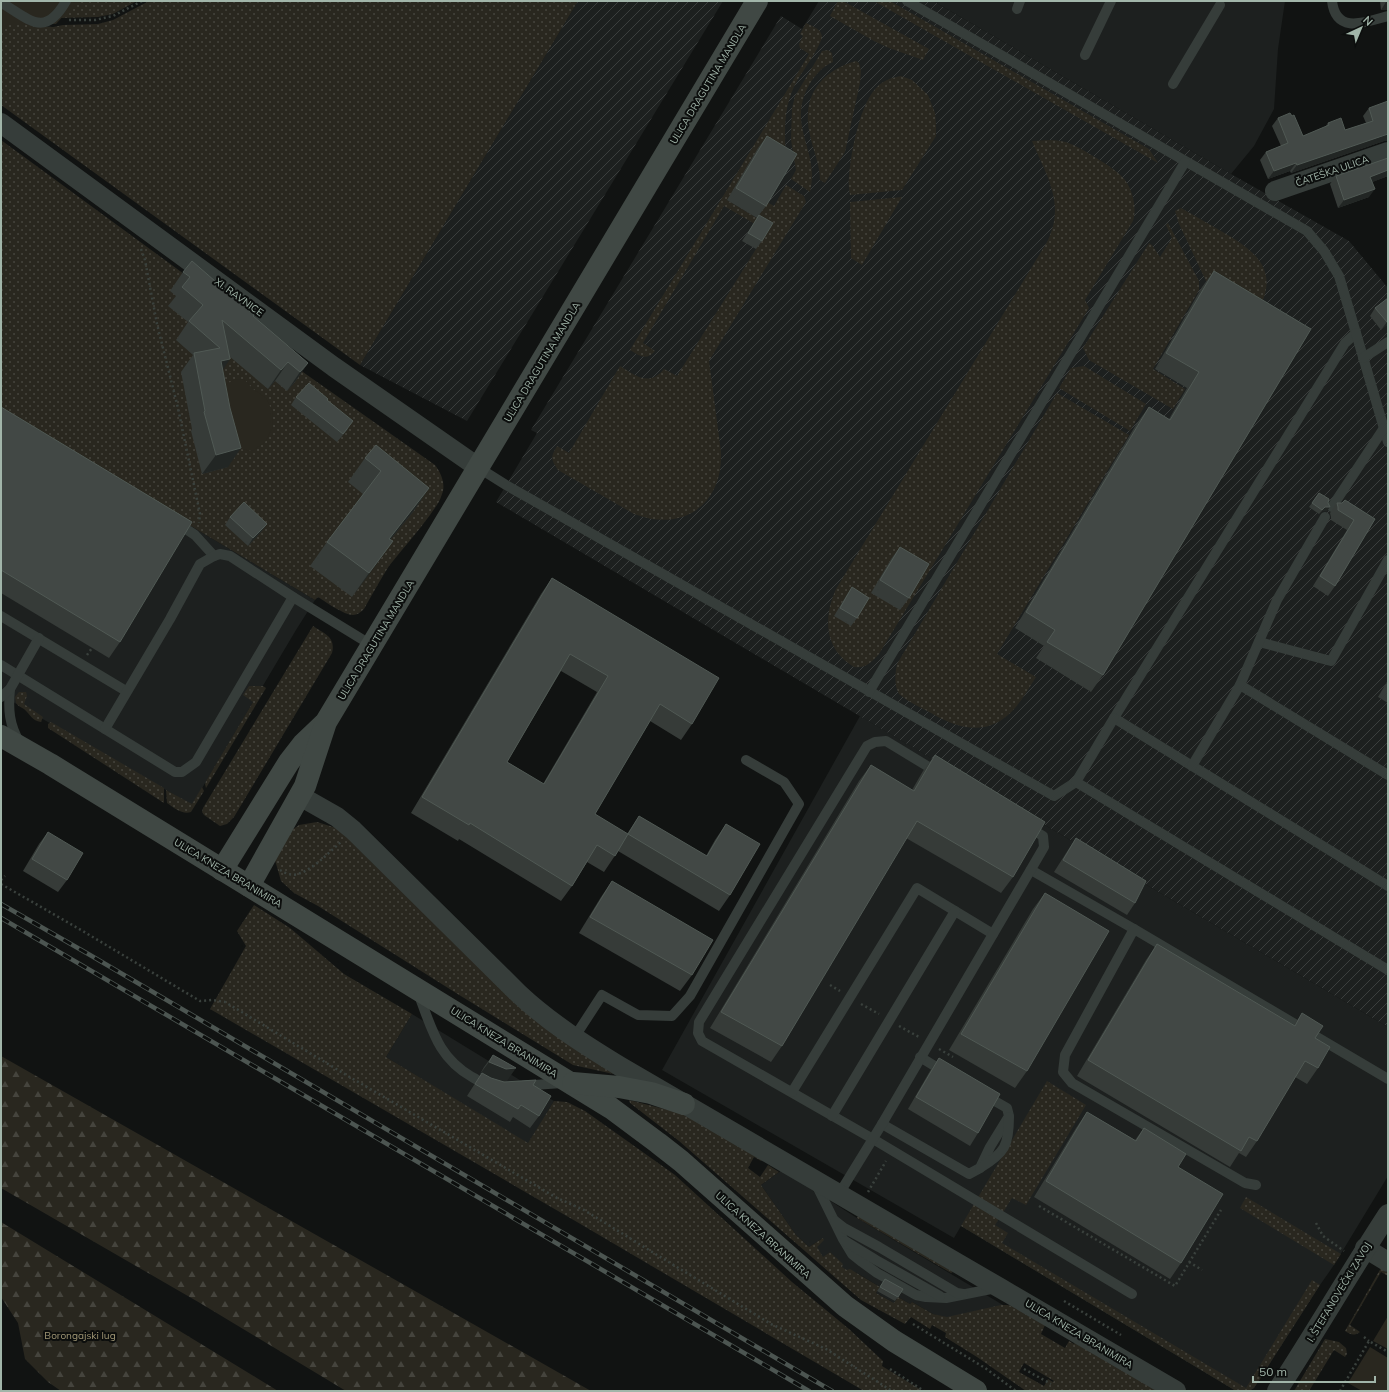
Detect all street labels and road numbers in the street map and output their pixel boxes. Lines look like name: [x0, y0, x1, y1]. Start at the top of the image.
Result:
street label: ULICA DRAGUTINA MANDLA: [667, 21, 749, 146]
street label: ČATEŠKA ULICA: [1294, 152, 1371, 190]
street label: XI. RAVNICE: [212, 275, 266, 319]
street label: ULICA DRAGUTINA MANDLA: [501, 299, 583, 424]
street label: ULICA DRAGUTINA MANDLA: [335, 577, 417, 702]
street label: ULICA KNEZA BRANIMIRA: [172, 836, 285, 911]
street label: ULICA KNEZA BRANIMIRA: [448, 1004, 560, 1081]
street label: ULICA KNEZA BRANIMIRA: [713, 1189, 814, 1282]
street label: I. ŠTEFANOVEČKI ZAVOJ: [1304, 1240, 1374, 1344]
street label: ULICA KNEZA BRANIMIRA: [1023, 1297, 1136, 1372]

